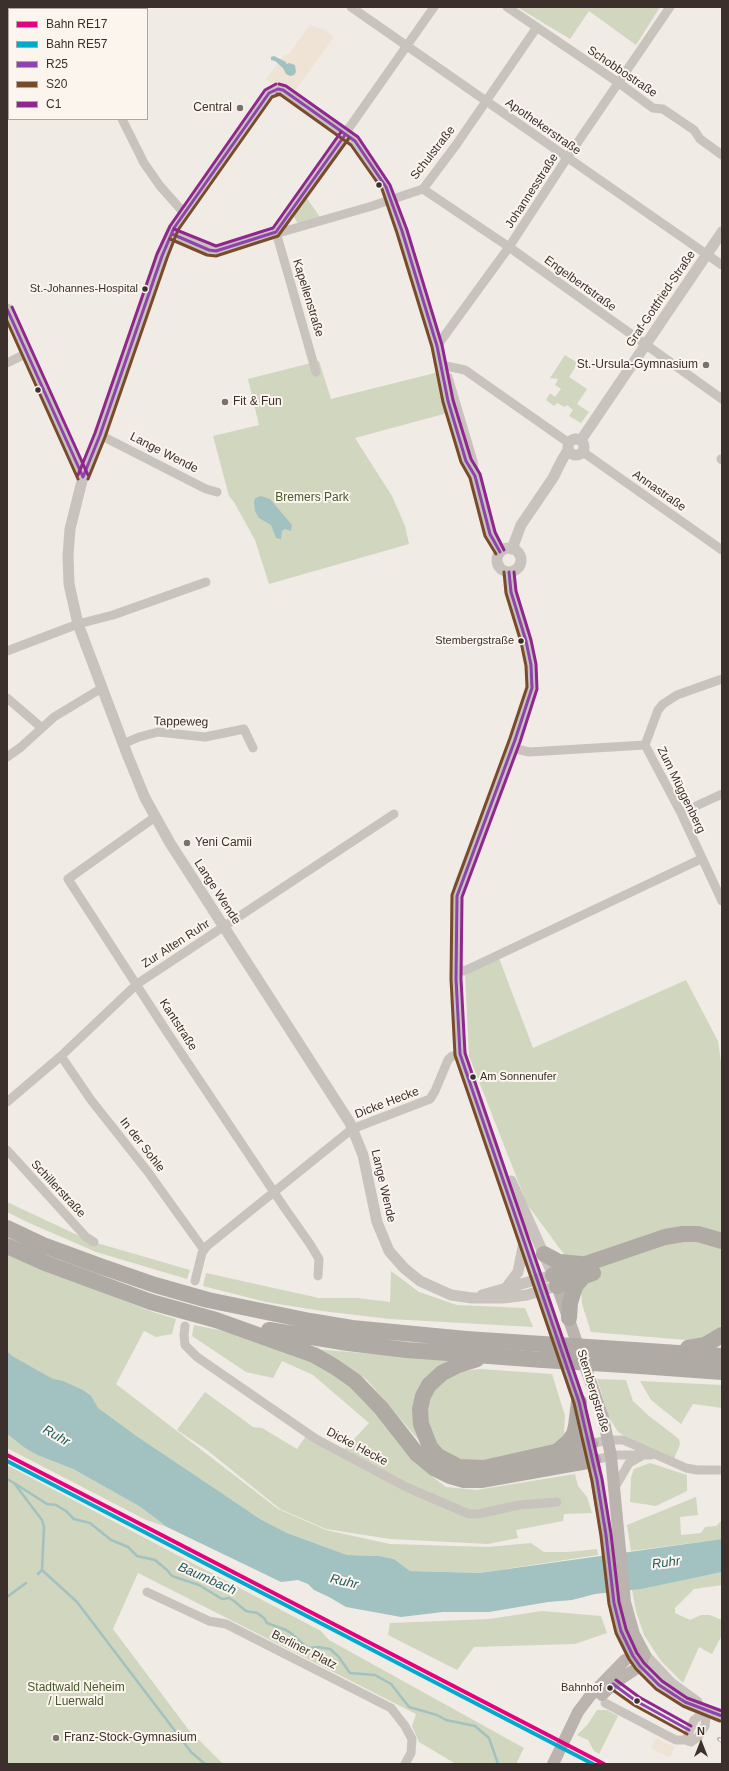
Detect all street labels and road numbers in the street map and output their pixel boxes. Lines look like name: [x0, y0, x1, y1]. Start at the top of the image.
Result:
street label: Schobbostraße: [584, 43, 660, 101]
street label: Apothekerstraße: [503, 96, 583, 158]
street label: Schulstraße: [408, 123, 458, 183]
street label: Johannesstraße: [503, 151, 561, 231]
street label: Graf-Gottfried-Straße: [623, 248, 699, 350]
street label: Engelbertstraße: [541, 253, 619, 315]
street label: Kapellenstraße: [289, 257, 327, 339]
street label: Lange Wende: [128, 430, 200, 476]
street label: Annastraße: [629, 467, 689, 515]
street label: Tappeweg: [154, 714, 208, 730]
street label: Zum Müggenberg: [654, 744, 708, 836]
street label: Lange Wende: [191, 857, 243, 927]
street label: Zur Alten Ruhr: [139, 917, 213, 971]
street label: Kantstraße: [156, 996, 200, 1054]
street label: Dicke Hecke: [353, 1084, 421, 1122]
street label: In der Sohle: [116, 1115, 168, 1175]
street label: Lange Wende: [368, 1148, 398, 1224]
street label: Schillerstraße: [28, 1157, 88, 1221]
street label: Stembergstraße: [574, 1348, 612, 1434]
street label: Dicke Hecke: [324, 1425, 390, 1469]
street label: Berliner Platz: [269, 1627, 339, 1673]

